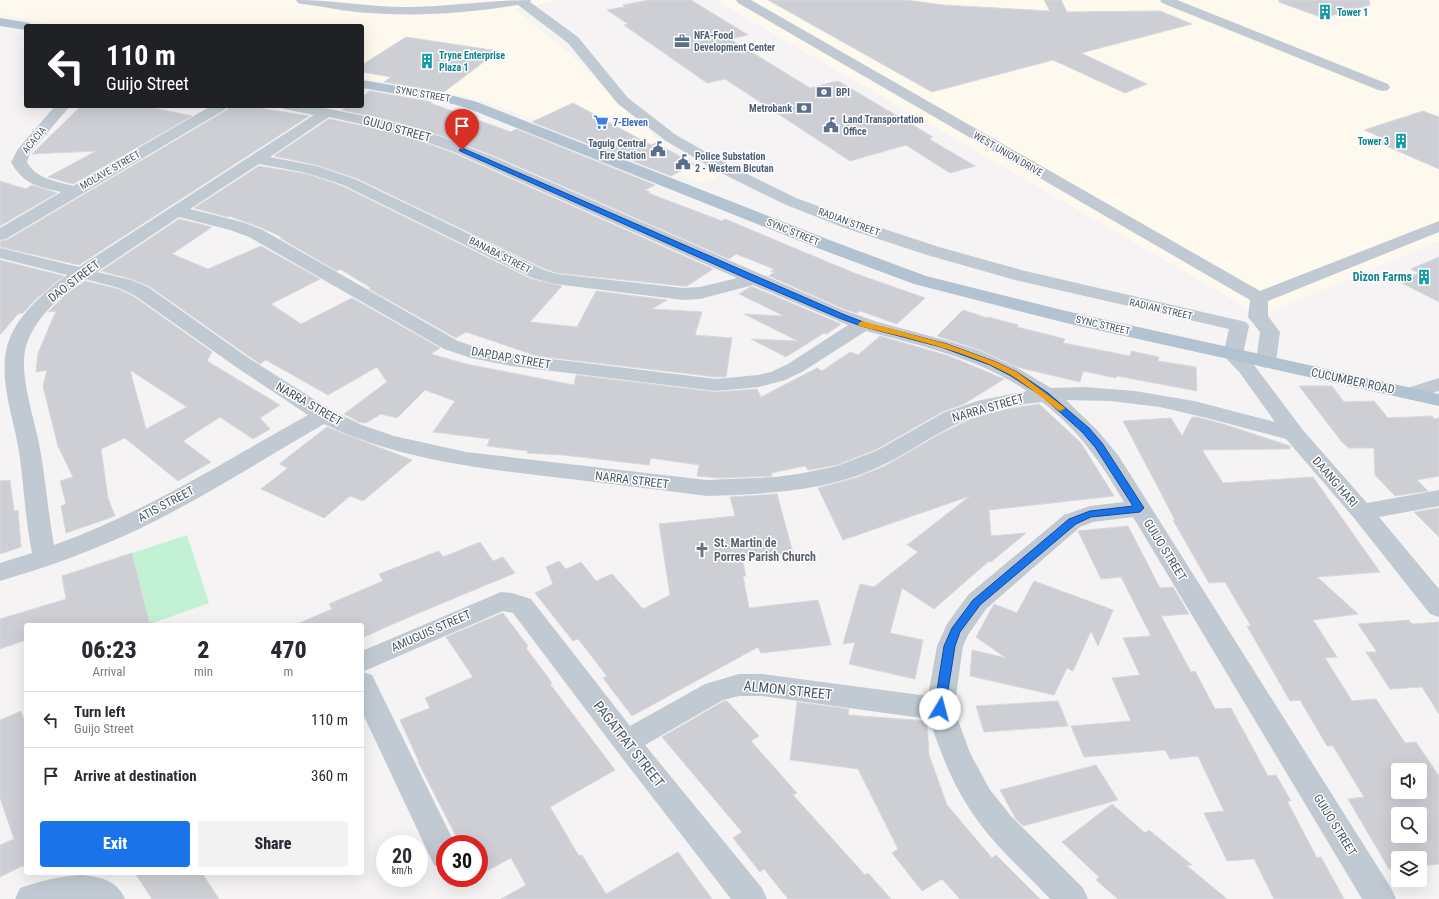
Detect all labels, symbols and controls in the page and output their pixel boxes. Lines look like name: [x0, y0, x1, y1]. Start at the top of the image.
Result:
building icon: Tower 1: [1316, 3, 1334, 21]
place label: Tower 1: [1337, 7, 1368, 18]
place label: NFA-Food Development Center: [694, 30, 776, 53]
office icon: NFA-Food Development Center: [673, 32, 691, 50]
text: 110 m: [106, 39, 176, 72]
icon: left: [40, 40, 92, 92]
place label: Tryne Enterprise Plaza 1: [439, 50, 505, 73]
building icon: Tryne Enterprise Plaza 1: [418, 52, 436, 70]
text: Guijo Street: [106, 73, 189, 94]
bank icon: BPI: [815, 83, 833, 101]
street label: SYNC STREET: [395, 84, 451, 104]
place label: BPI: [836, 87, 850, 98]
bank icon: Metrobank: [795, 99, 813, 117]
place label: Metrobank: [749, 103, 792, 114]
pin: [445, 109, 479, 150]
street label: GUIJO STREET: [362, 113, 432, 145]
supermarket icon: 7-Eleven: [592, 113, 610, 131]
place label: Land Transportation Office: [843, 114, 924, 137]
icon: arrive: [451, 115, 473, 137]
public building icon: Land Transportation Office: [822, 116, 840, 134]
place label: 7-Eleven: [613, 117, 648, 128]
street label: ACACIA: [20, 124, 48, 156]
street label: WEST UNION DRIVE: [971, 130, 1045, 178]
building icon: Tower 3: [1392, 132, 1410, 150]
place label: Tower 3: [1358, 136, 1389, 147]
place label: Taguig Central Fire Station: [588, 138, 646, 161]
public building icon: Taguig Central Fire Station: [649, 140, 667, 158]
street label: MOLAVE STREET: [78, 148, 142, 192]
place label: Police Substation 2 - Western Bicutan: [695, 151, 774, 174]
public building icon: Police Substation 2 - Western Bicutan: [674, 153, 692, 171]
street label: RADIAN STREET: [817, 206, 881, 238]
street label: SYNC STREET: [765, 216, 821, 248]
street label: BANABA STREET: [467, 235, 533, 275]
street label: DAO STREET: [46, 257, 102, 305]
building icon: Dizon Farms: [1415, 268, 1433, 286]
place label: Dizon Farms: [1353, 270, 1413, 284]
street label: RADIAN STREET: [1128, 296, 1194, 322]
street label: SYNC STREET: [1075, 313, 1131, 337]
street label: DAPDAP STREET: [470, 344, 552, 372]
street label: CUCUMBER ROAD: [1310, 365, 1396, 397]
street label: NARRA STREET: [273, 379, 345, 429]
street label: NARRA STREET: [950, 391, 1026, 425]
street label: DAANG HARI: [1309, 454, 1361, 510]
street label: NARRA STREET: [594, 469, 670, 491]
street label: ATIS STREET: [136, 483, 196, 525]
street label: GUIJO STREET: [1141, 517, 1189, 583]
place label: St. Martin de Porres Parish Church: [714, 536, 816, 564]
church icon: St. Martin de Porres Parish Church: [693, 541, 711, 559]
street label: AMUGUIS STREET: [389, 607, 473, 655]
text: 06:23: [81, 636, 137, 664]
text: 2: [197, 636, 210, 664]
text: 470: [270, 636, 307, 664]
text: Arrival: [92, 664, 126, 679]
text: min: [194, 664, 213, 679]
text: m: [284, 664, 293, 679]
street label: ALMON STREET: [743, 677, 833, 703]
position arrow: [919, 688, 961, 730]
street label: PAGATPAT STREET: [590, 698, 668, 790]
text: Turn left: [74, 703, 125, 721]
icon: left: [40, 709, 62, 731]
text: 110 m: [311, 711, 348, 729]
text: Guijo Street: [74, 721, 134, 736]
map controls: [1391, 763, 1427, 887]
button: sound: [1391, 763, 1427, 799]
icon: arrive: [40, 765, 62, 787]
text: Arrive at destination: [74, 767, 197, 785]
text: 360 m: [311, 767, 348, 785]
street label: GUIJO STREET: [1311, 792, 1359, 858]
button: search: [1391, 807, 1427, 843]
button: Exit: [40, 821, 190, 867]
button: Share: [198, 821, 348, 867]
speed limit sign: 30: [436, 835, 488, 887]
text: 20: [392, 844, 412, 868]
button: layers: [1391, 851, 1427, 887]
text: km/h: [392, 865, 412, 876]

